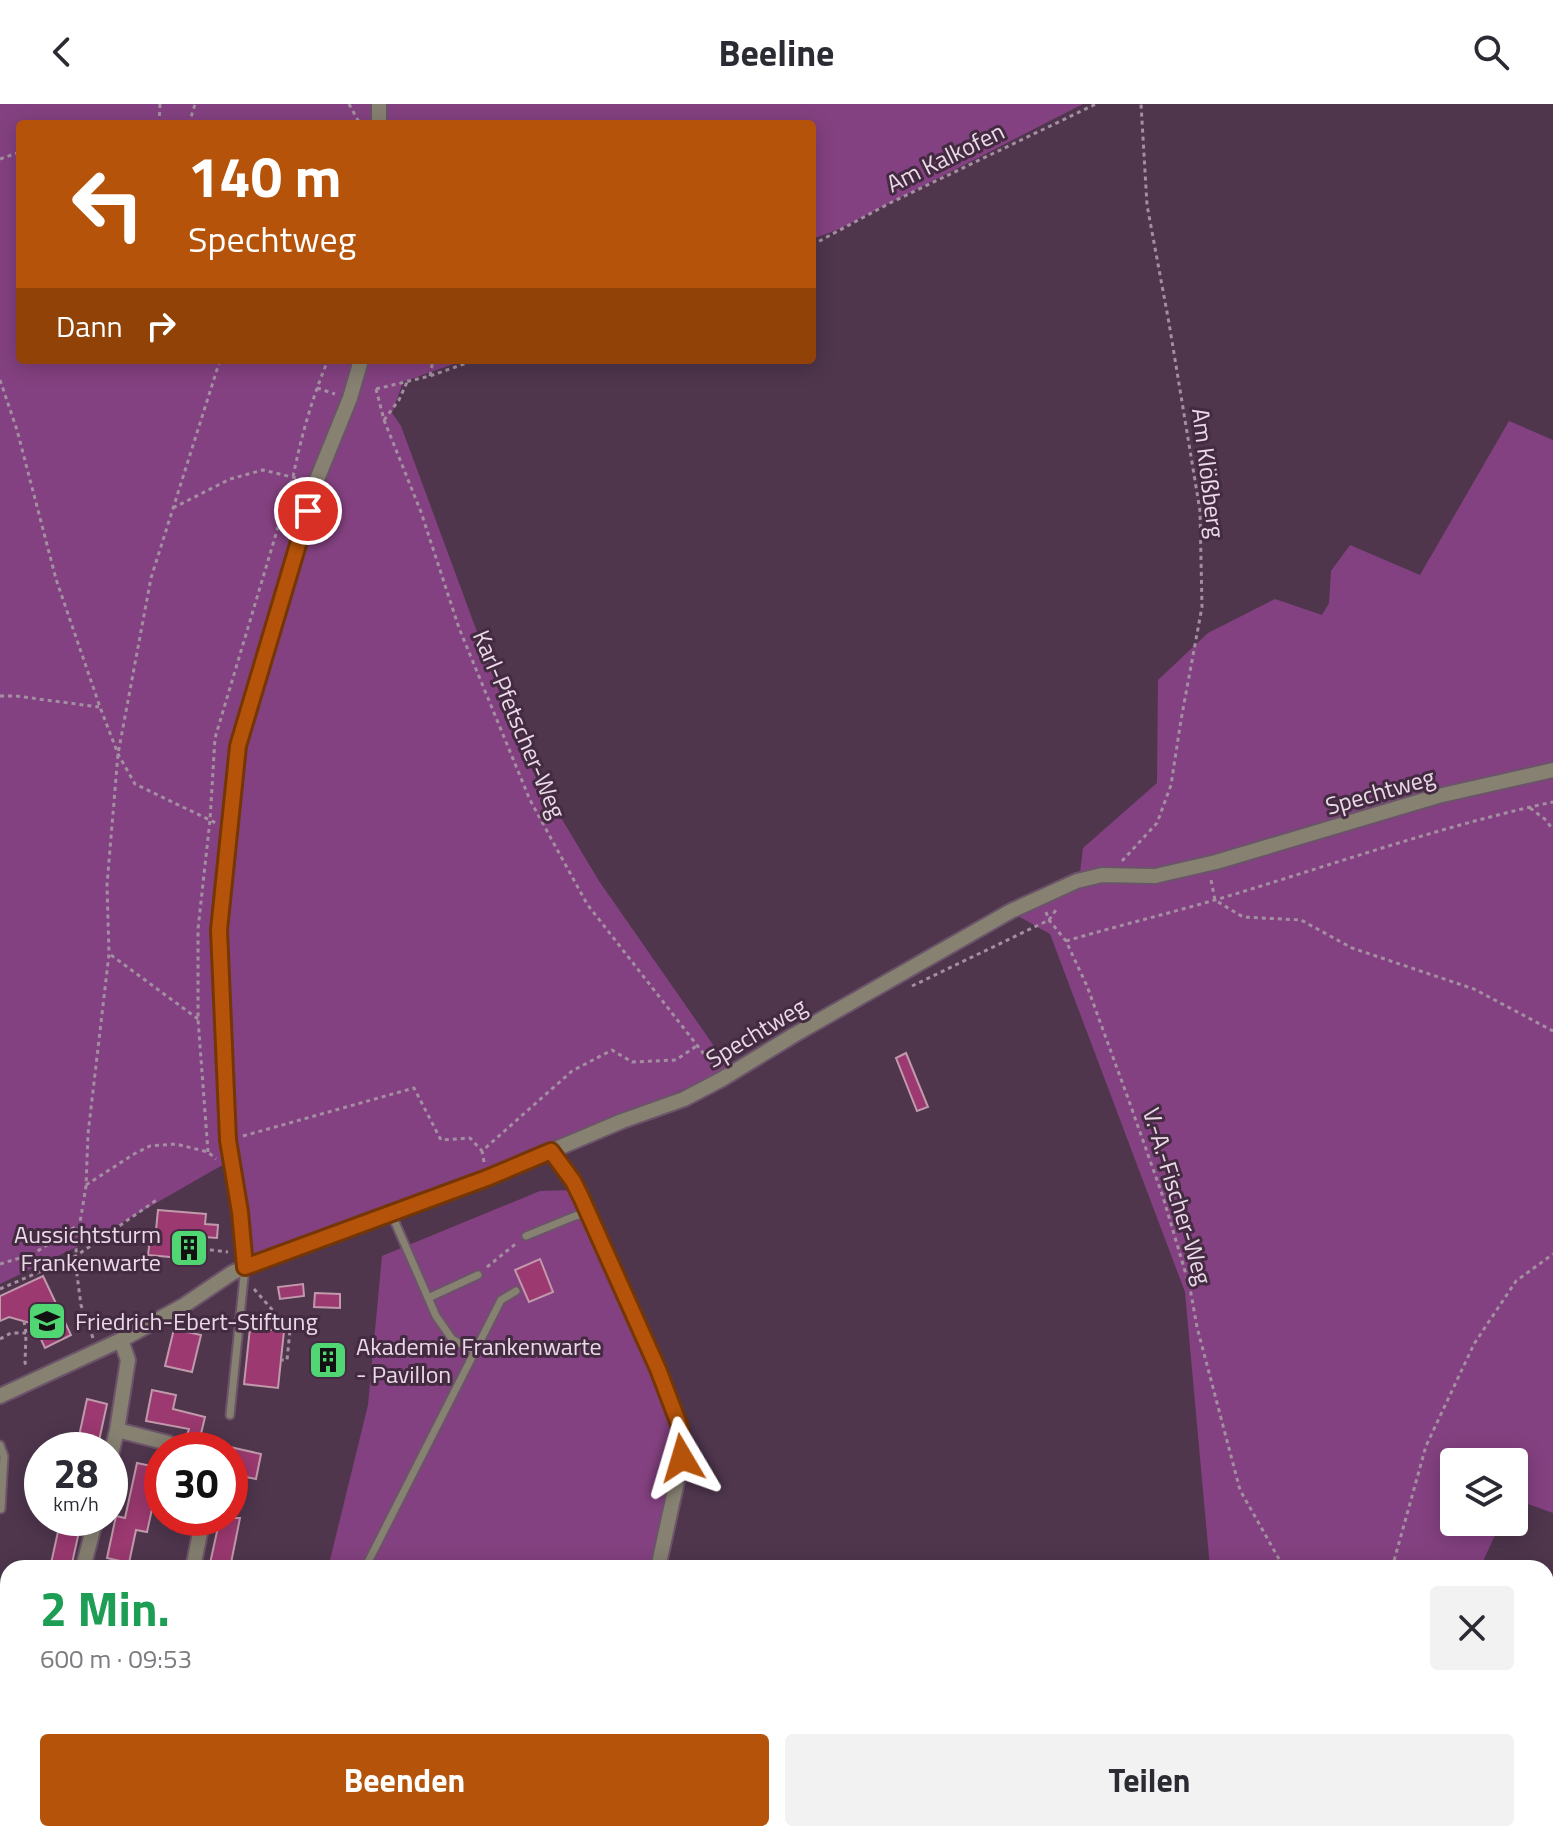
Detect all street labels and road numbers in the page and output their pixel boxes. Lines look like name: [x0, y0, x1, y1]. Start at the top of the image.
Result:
street label: Am Kalkofen: [880, 113, 1010, 201]
street label: Am Klößberg: [1183, 406, 1235, 540]
street label: Karl-Pfetscher-Weg: [464, 624, 576, 824]
street label: Spechtweg: [1321, 758, 1439, 824]
street label: Spechtweg: [699, 988, 813, 1076]
street label: V.-A.-Fischer-Weg: [1134, 1103, 1222, 1289]

